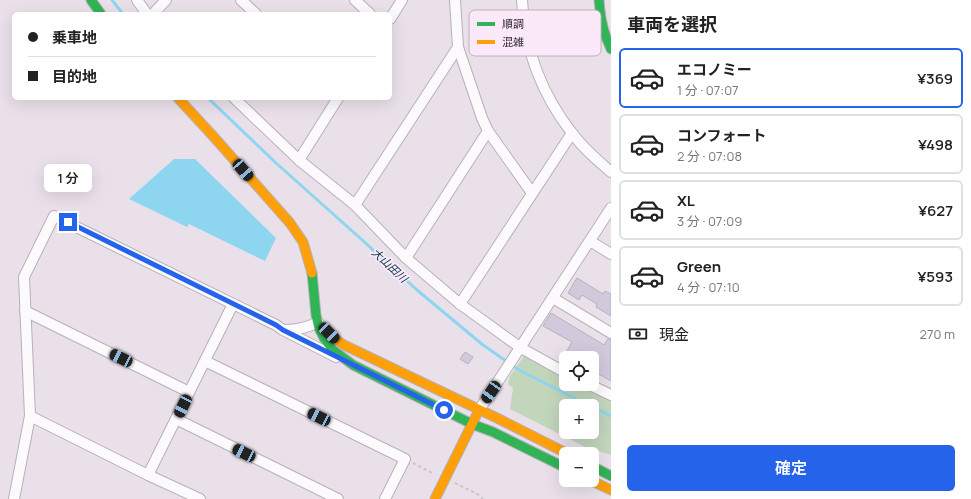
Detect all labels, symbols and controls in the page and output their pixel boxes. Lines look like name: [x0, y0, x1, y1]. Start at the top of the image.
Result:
legend: [469, 10, 601, 56]
text: 車両を選択: [627, 12, 717, 36]
text: 順調: [502, 16, 524, 31]
text: 乗車地: [52, 27, 97, 48]
text: 混雑: [502, 34, 524, 49]
text: エコノミー: [677, 59, 752, 80]
icon: car: [629, 60, 665, 96]
text: 目的地: [52, 66, 97, 87]
text: ¥369: [917, 68, 953, 89]
text: 1 分 · 07:07: [677, 81, 739, 99]
text: コンフォート: [677, 125, 767, 146]
icon: car: [629, 126, 665, 162]
text: ¥498: [918, 134, 953, 155]
text: 2 分 · 07:08: [677, 147, 742, 165]
car: [231, 157, 255, 183]
callout: 1 分: [44, 164, 92, 192]
text: 1 分: [57, 169, 79, 187]
text: XL: [677, 190, 695, 211]
icon: car: [629, 192, 665, 228]
text: ¥627: [918, 200, 953, 221]
text: 3 分 · 07:09: [677, 212, 742, 230]
route end: [59, 213, 77, 231]
water label: 大山田川: [369, 245, 412, 286]
text: Green: [677, 256, 721, 277]
icon: car: [629, 258, 665, 294]
text: ¥593: [917, 266, 953, 287]
text: 4 分 · 07:10: [677, 278, 740, 296]
car: [316, 320, 342, 346]
icon: cash: [627, 323, 649, 345]
text: 現金: [659, 324, 689, 345]
text: 270 m: [920, 325, 955, 343]
car: [108, 347, 134, 369]
map controls: [559, 351, 599, 487]
button: locate: [559, 351, 599, 391]
car: [479, 379, 503, 405]
car: [172, 393, 194, 419]
button: +: [559, 399, 599, 439]
route start: [435, 401, 453, 419]
car: [306, 406, 332, 428]
car: [231, 442, 257, 464]
button: 確定: [627, 445, 955, 491]
button: −: [559, 447, 599, 487]

